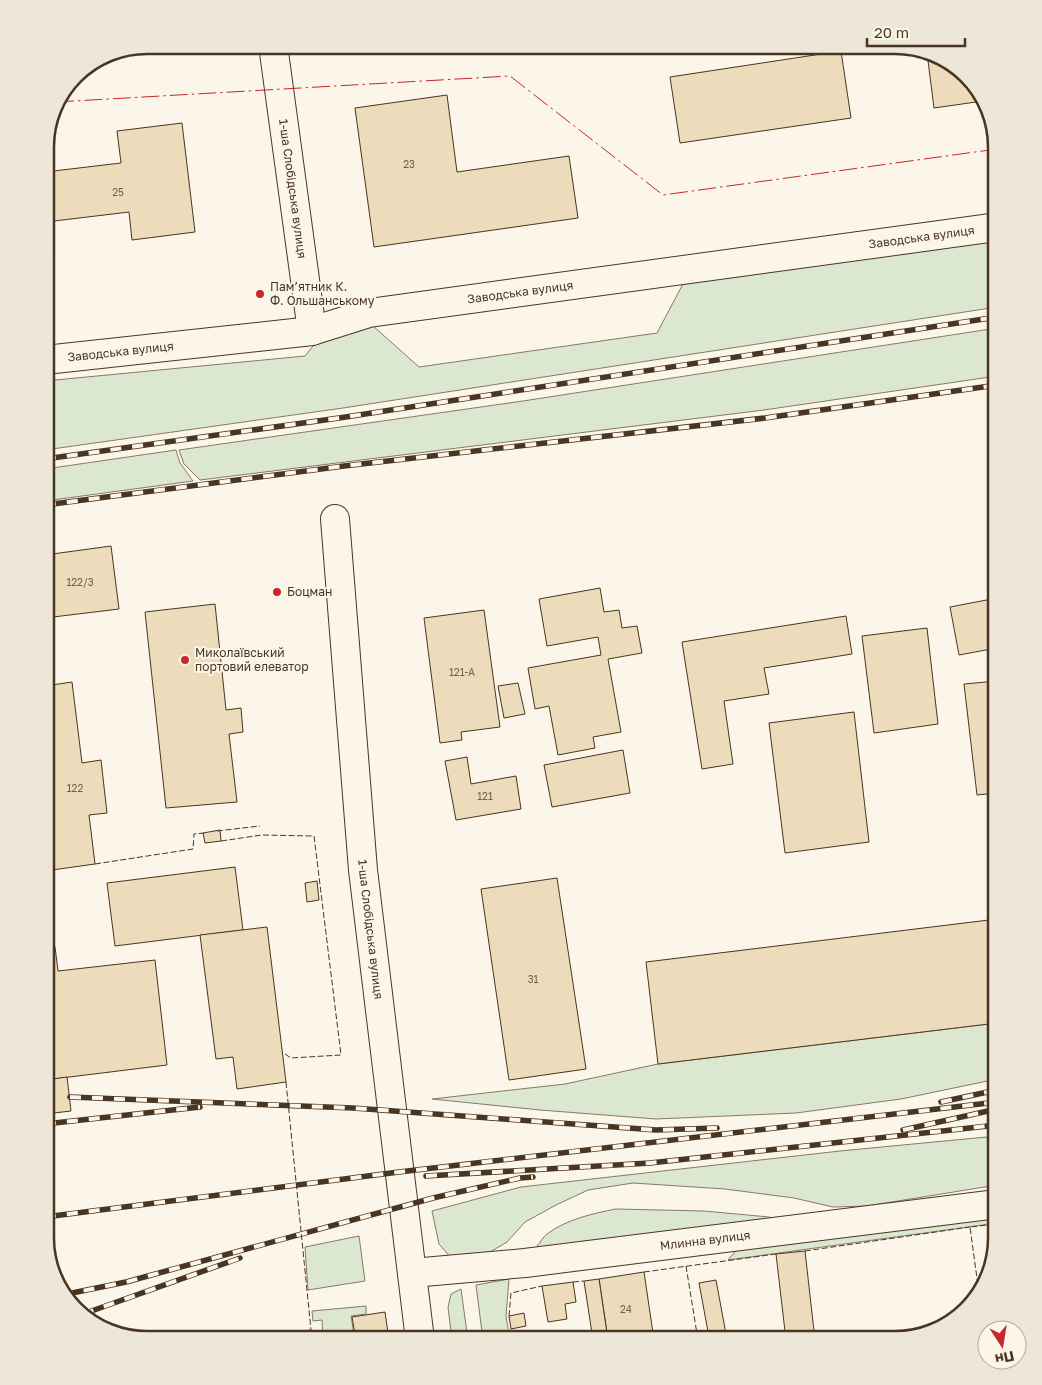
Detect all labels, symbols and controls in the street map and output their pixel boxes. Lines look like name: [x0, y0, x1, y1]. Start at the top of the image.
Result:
scale bar: [867, 15, 964, 47]
text: 20 m: [874, 23, 909, 41]
street label: 1-ша Слобідська вулиця: [276, 118, 310, 259]
house number: 23: [403, 158, 415, 170]
house number: 25: [112, 186, 124, 198]
street label: Заводська вулиця: [867, 222, 975, 252]
street label: Заводська вулиця: [466, 277, 574, 306]
place label: Пам’ятник К. Ф. Ольшанському: [270, 279, 375, 308]
marker: Пам’ятник К. Ф. Ольшанському: [254, 288, 266, 300]
street label: Заводська вулиця: [67, 338, 174, 365]
house number: 122/3: [66, 576, 94, 588]
place label: Боцман: [287, 584, 332, 599]
marker: Боцман: [271, 586, 283, 598]
place label: Миколаївський портовий елеватор: [195, 645, 309, 674]
marker: Миколаївський портовий елеватор: [179, 654, 191, 666]
house number: 121-А: [449, 666, 475, 678]
house number: 122: [67, 782, 83, 794]
house number: 121: [477, 790, 493, 802]
street label: 1-ша Слобідська вулиця: [355, 859, 387, 1000]
house number: 31: [528, 973, 538, 985]
street label: Млинна вулиця: [659, 1227, 751, 1253]
house number: 24: [620, 1303, 632, 1315]
north arrow: [977, 1320, 1027, 1370]
text: Пн: [994, 1348, 1016, 1368]

